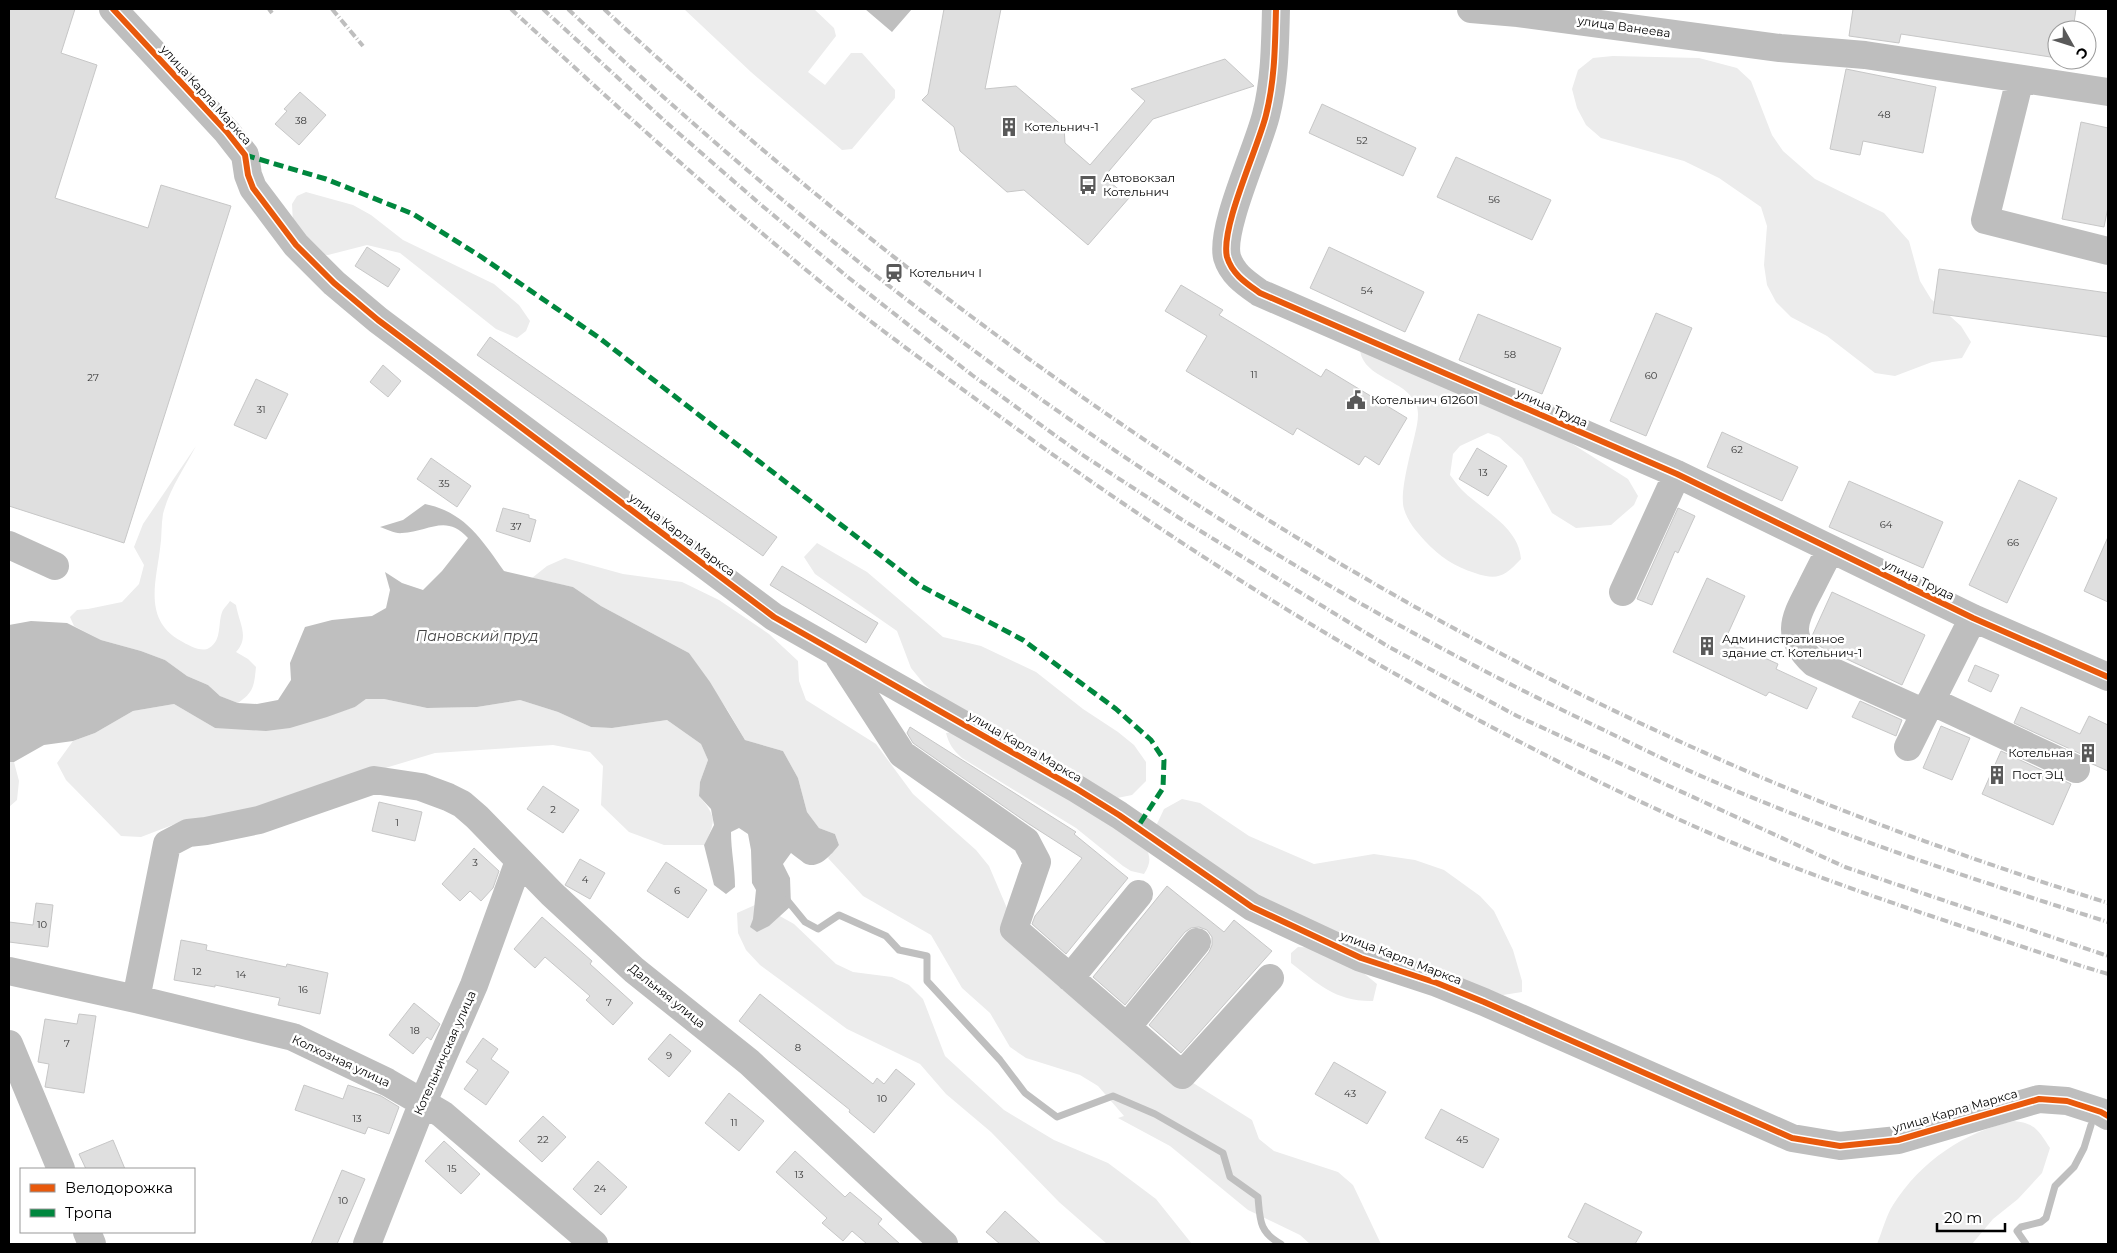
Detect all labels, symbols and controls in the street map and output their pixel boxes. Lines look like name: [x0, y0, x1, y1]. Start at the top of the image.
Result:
street label: улица Ванеева: [1576, 12, 1672, 40]
north arrow: [2047, 20, 2097, 70]
street label: улица Карла Маркса: [157, 41, 255, 148]
text: С: [2072, 44, 2092, 63]
house number: 48: [1877, 108, 1891, 121]
house number: 38: [295, 114, 307, 127]
building icon: Котельнич-1: [998, 116, 1020, 138]
place label: Котельнич-1: [1024, 119, 1099, 134]
house number: 52: [1356, 134, 1368, 147]
place label: Автовокзал Котельнич: [1103, 170, 1175, 199]
bus stop icon: Автовокзал Котельнич: [1077, 174, 1099, 196]
house number: 56: [1488, 193, 1500, 206]
station icon: Котельнич I: [883, 262, 905, 284]
place label: Котельнич I: [909, 265, 982, 280]
house number: 54: [1361, 284, 1374, 297]
house number: 58: [1504, 348, 1516, 361]
house number: 11: [1250, 368, 1258, 381]
house number: 60: [1645, 369, 1658, 382]
house number: 27: [87, 371, 99, 384]
street label: улица Труда: [1513, 385, 1590, 430]
public building icon: Котельнич 612601: [1345, 389, 1367, 411]
place label: Котельнич 612601: [1371, 392, 1478, 407]
house number: 31: [256, 403, 266, 416]
house number: 62: [1731, 443, 1743, 456]
house number: 13: [1478, 466, 1488, 479]
house number: 35: [438, 477, 450, 490]
street label: улица Карла Маркса: [625, 489, 738, 579]
house number: 64: [1880, 518, 1893, 531]
house number: 37: [510, 520, 522, 533]
house number: 66: [2007, 536, 2019, 549]
street label: улица Труда: [1881, 556, 1957, 603]
water label: Пановский пруд: [416, 627, 538, 645]
place label: Административное здание ст. Котельнич-1: [1722, 631, 1862, 660]
building icon: Административное здание ст. Котельнич-1: [1696, 635, 1718, 657]
street label: улица Карла Маркса: [965, 707, 1085, 785]
building icon: Котельная: [2077, 742, 2099, 764]
place label: Котельная: [2008, 745, 2073, 760]
building icon: Пост ЭЦ: [1986, 764, 2008, 786]
place label: Пост ЭЦ: [2012, 767, 2063, 782]
house number: 2: [550, 803, 556, 816]
house number: 1: [395, 816, 399, 829]
house number: 3: [472, 856, 478, 869]
house number: 4: [582, 873, 589, 886]
house number: 6: [674, 884, 680, 897]
house number: 10: [37, 918, 47, 931]
street label: улица Карла Маркса: [1337, 927, 1464, 988]
street label: Дальняя улица: [626, 960, 709, 1031]
house number: 12: [192, 965, 202, 978]
house number: 14: [236, 968, 246, 981]
house number: 16: [298, 983, 308, 996]
street label: Котельничская улица: [410, 988, 479, 1117]
house number: 7: [606, 996, 612, 1009]
house number: 18: [410, 1024, 420, 1037]
street label: Колхозная улица: [290, 1031, 393, 1090]
house number: 7: [64, 1037, 70, 1050]
house number: 8: [795, 1041, 801, 1054]
house number: 9: [666, 1049, 672, 1062]
street label: улица Карла Маркса: [1890, 1086, 2019, 1136]
house number: 43: [1344, 1087, 1356, 1100]
house number: 10: [877, 1092, 887, 1105]
house number: 13: [352, 1112, 362, 1125]
house number: 11: [730, 1116, 738, 1129]
house number: 22: [537, 1133, 549, 1146]
house number: 45: [1456, 1133, 1468, 1146]
house number: 15: [447, 1162, 457, 1175]
legend: [20, 1168, 195, 1233]
house number: 13: [794, 1168, 804, 1181]
text: Велодорожка: [65, 1178, 173, 1197]
house number: 24: [594, 1182, 606, 1195]
house number: 10: [338, 1194, 348, 1207]
scale bar: [1937, 1200, 2004, 1232]
text: Тропа: [65, 1203, 112, 1222]
text: 20 m: [1944, 1208, 1982, 1227]

